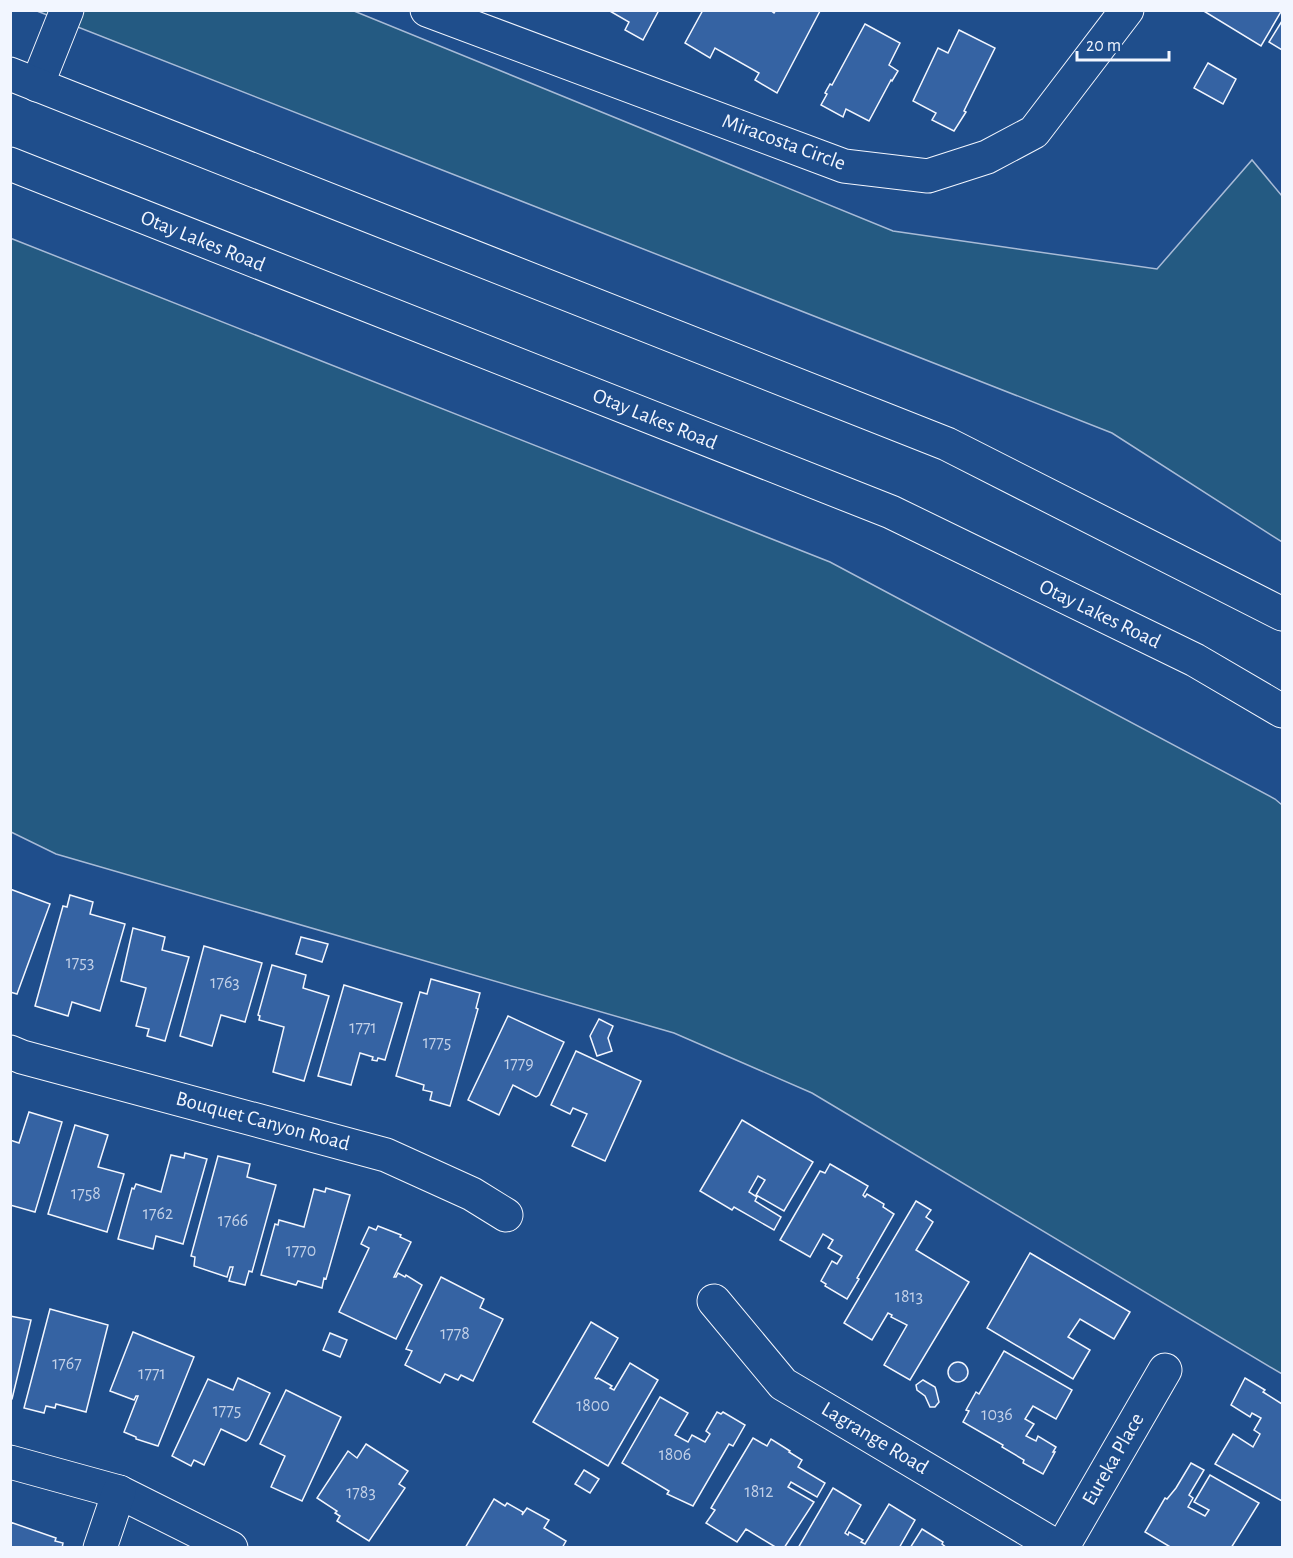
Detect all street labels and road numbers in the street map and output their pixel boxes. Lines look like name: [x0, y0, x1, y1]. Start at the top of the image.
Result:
street label: Miracosta Circle: [719, 110, 849, 174]
street label: Otay Lakes Road: [138, 206, 268, 276]
street label: Otay Lakes Road: [590, 384, 720, 454]
street label: Otay Lakes Road: [1036, 576, 1164, 652]
street label: Bouquet Canyon Road: [174, 1088, 352, 1154]
street label: Lagrange Road: [818, 1398, 932, 1478]
street label: Eureka Place: [1078, 1409, 1148, 1509]

